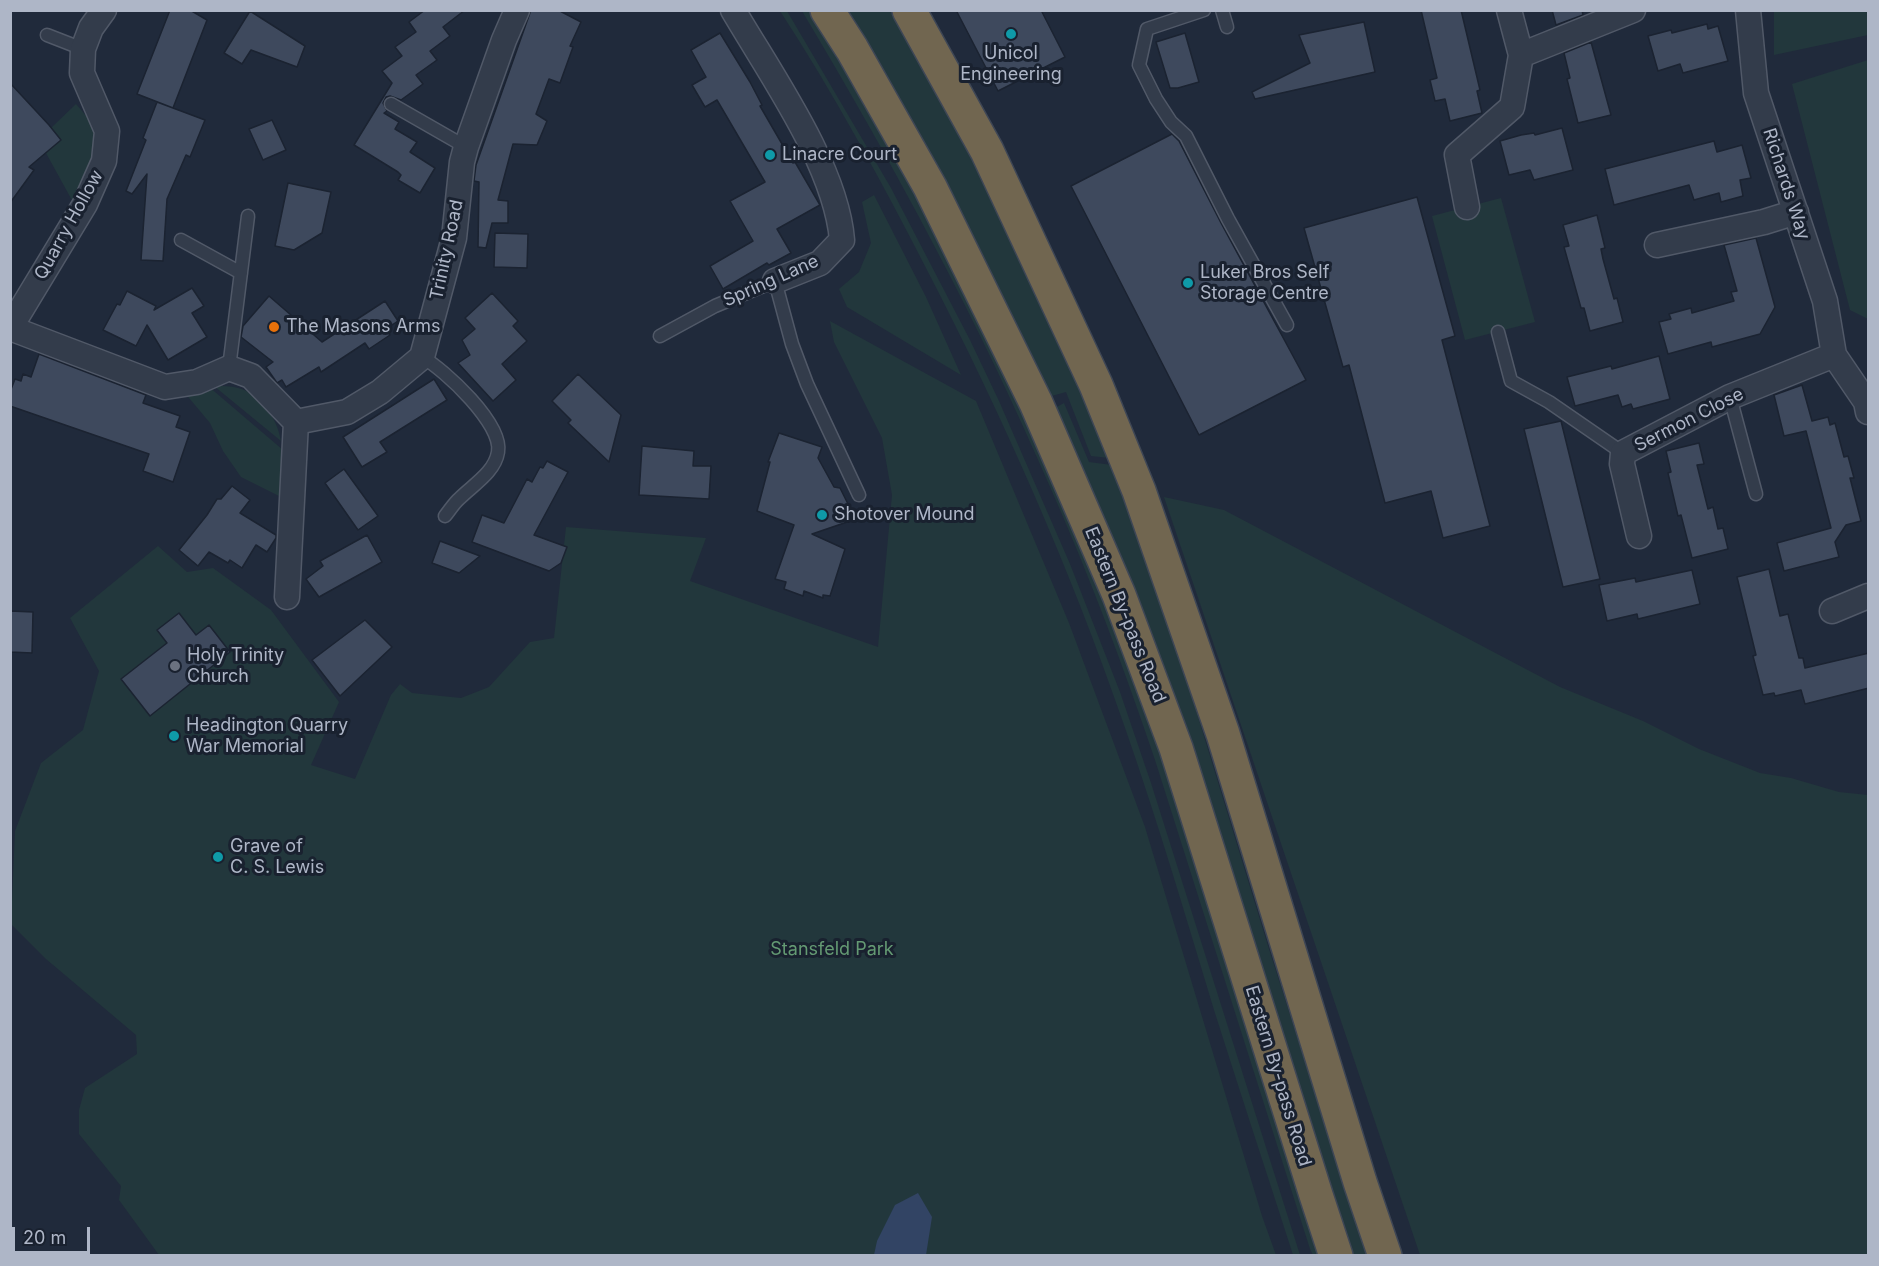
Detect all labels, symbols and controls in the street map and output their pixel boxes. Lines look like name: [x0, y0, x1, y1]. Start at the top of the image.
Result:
marker: Unicol Engineering: [1004, 27, 1018, 41]
place label: Unicol Engineering: [960, 43, 1062, 86]
street label: Richards Way: [1758, 126, 1814, 242]
place label: Linacre Court: [782, 144, 897, 166]
marker: Linacre Court: [763, 148, 777, 162]
street label: Quarry Hollow: [30, 166, 108, 284]
street label: Trinity Road: [426, 198, 468, 302]
street label: Spring Lane: [720, 250, 822, 312]
place label: Luker Bros Self Storage Centre: [1200, 262, 1329, 304]
marker: Luker Bros Self Storage Centre: [1181, 276, 1195, 290]
place label: The Masons Arms: [286, 316, 440, 338]
marker: The Masons Arms: [267, 320, 281, 334]
street label: Sermon Close: [1631, 383, 1747, 457]
place label: Shotover Mound: [834, 504, 975, 526]
marker: Shotover Mound: [815, 508, 829, 522]
street label: Eastern By-pass Road: [1080, 524, 1170, 706]
place label: Holy Trinity Church: [187, 645, 284, 688]
marker: Holy Trinity Church: [168, 659, 182, 673]
place label: Headington Quarry War Memorial: [186, 715, 348, 758]
marker: Headington Quarry War Memorial: [167, 729, 181, 743]
place label: Grave of C. S. Lewis: [230, 836, 324, 878]
marker: Grave of C. S. Lewis: [211, 850, 225, 864]
park label: Stansfeld Park: [770, 939, 894, 961]
street label: Eastern By-pass Road: [1240, 983, 1316, 1169]
scale bar: [15, 1215, 93, 1253]
text: 20 m: [23, 1227, 66, 1248]

